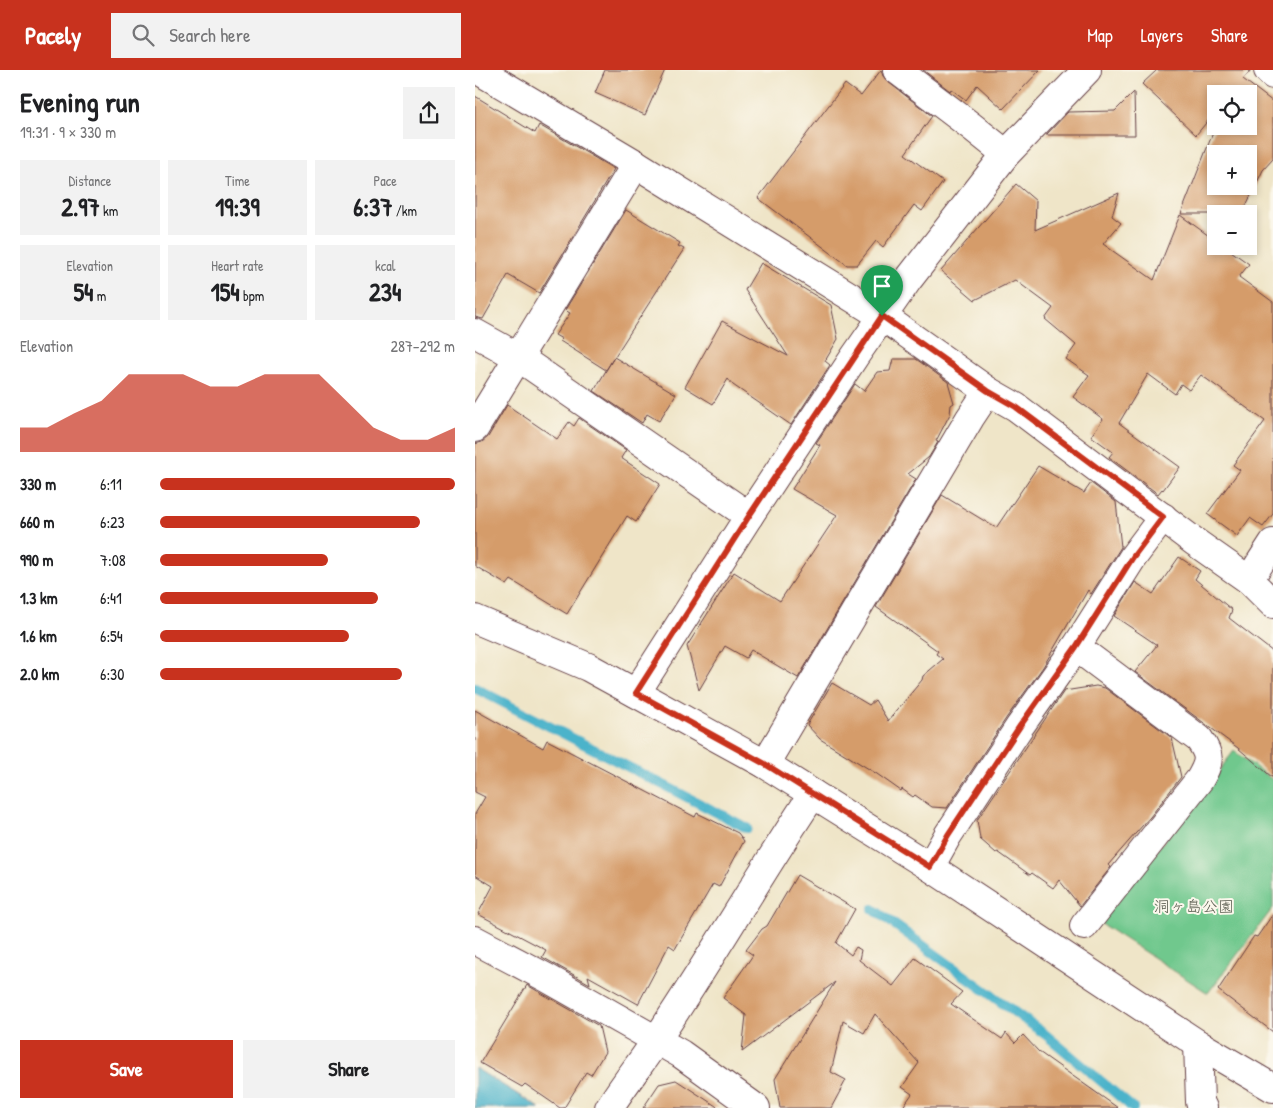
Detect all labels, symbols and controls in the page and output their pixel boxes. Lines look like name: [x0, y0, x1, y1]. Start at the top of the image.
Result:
search box: [111, 13, 461, 58]
text: Pacely: [25, 19, 81, 51]
icon: search: [129, 21, 157, 49]
text: Search here: [169, 22, 251, 48]
text: Map: [1087, 23, 1113, 48]
text: Layers: [1141, 23, 1183, 48]
text: Share: [1211, 23, 1248, 48]
text: Evening run: [20, 83, 140, 121]
map controls: [1207, 85, 1257, 255]
button: locate: [1207, 85, 1257, 135]
button: share: [403, 87, 455, 139]
text: 19:31 · 9 × 330 m: [20, 121, 116, 143]
button: +: [1207, 145, 1257, 195]
text: Distance: [68, 171, 111, 190]
text: Time: [225, 171, 250, 190]
text: Pace: [374, 171, 397, 190]
text: 2.97: [61, 190, 100, 224]
text: 19:39: [215, 190, 260, 224]
text: 6:37: [353, 190, 393, 224]
text: km: [100, 201, 118, 220]
text: /km: [393, 201, 417, 220]
button: −: [1207, 205, 1257, 255]
text: Elevation: [67, 256, 113, 275]
text: Heart rate: [211, 256, 264, 275]
text: kcal: [375, 256, 395, 275]
pin: [861, 265, 903, 316]
icon: arrive: [868, 272, 896, 300]
text: 54: [73, 275, 93, 309]
text: 154: [211, 275, 240, 309]
text: 234: [369, 275, 401, 309]
text: m: [93, 286, 106, 305]
text: bpm: [240, 286, 264, 305]
text: Elevation: [20, 335, 73, 357]
text: 287–292 m: [391, 335, 455, 357]
text: 330 m: [20, 473, 56, 495]
text: 6:11: [100, 473, 122, 495]
text: 660 m: [20, 511, 55, 533]
text: 6:23: [100, 511, 125, 533]
text: 990 m: [20, 549, 53, 571]
text: 7:08: [100, 549, 126, 571]
text: 1.3 km: [20, 587, 58, 609]
text: 6:41: [100, 587, 122, 609]
text: 1.6 km: [20, 625, 57, 647]
text: 6:54: [100, 625, 123, 647]
text: 2.0 km: [20, 663, 59, 685]
text: 6:30: [100, 663, 124, 685]
park label: 洞ヶ島公園: [1154, 895, 1234, 917]
button: Save: [20, 1040, 233, 1098]
button: Share: [243, 1040, 455, 1098]

